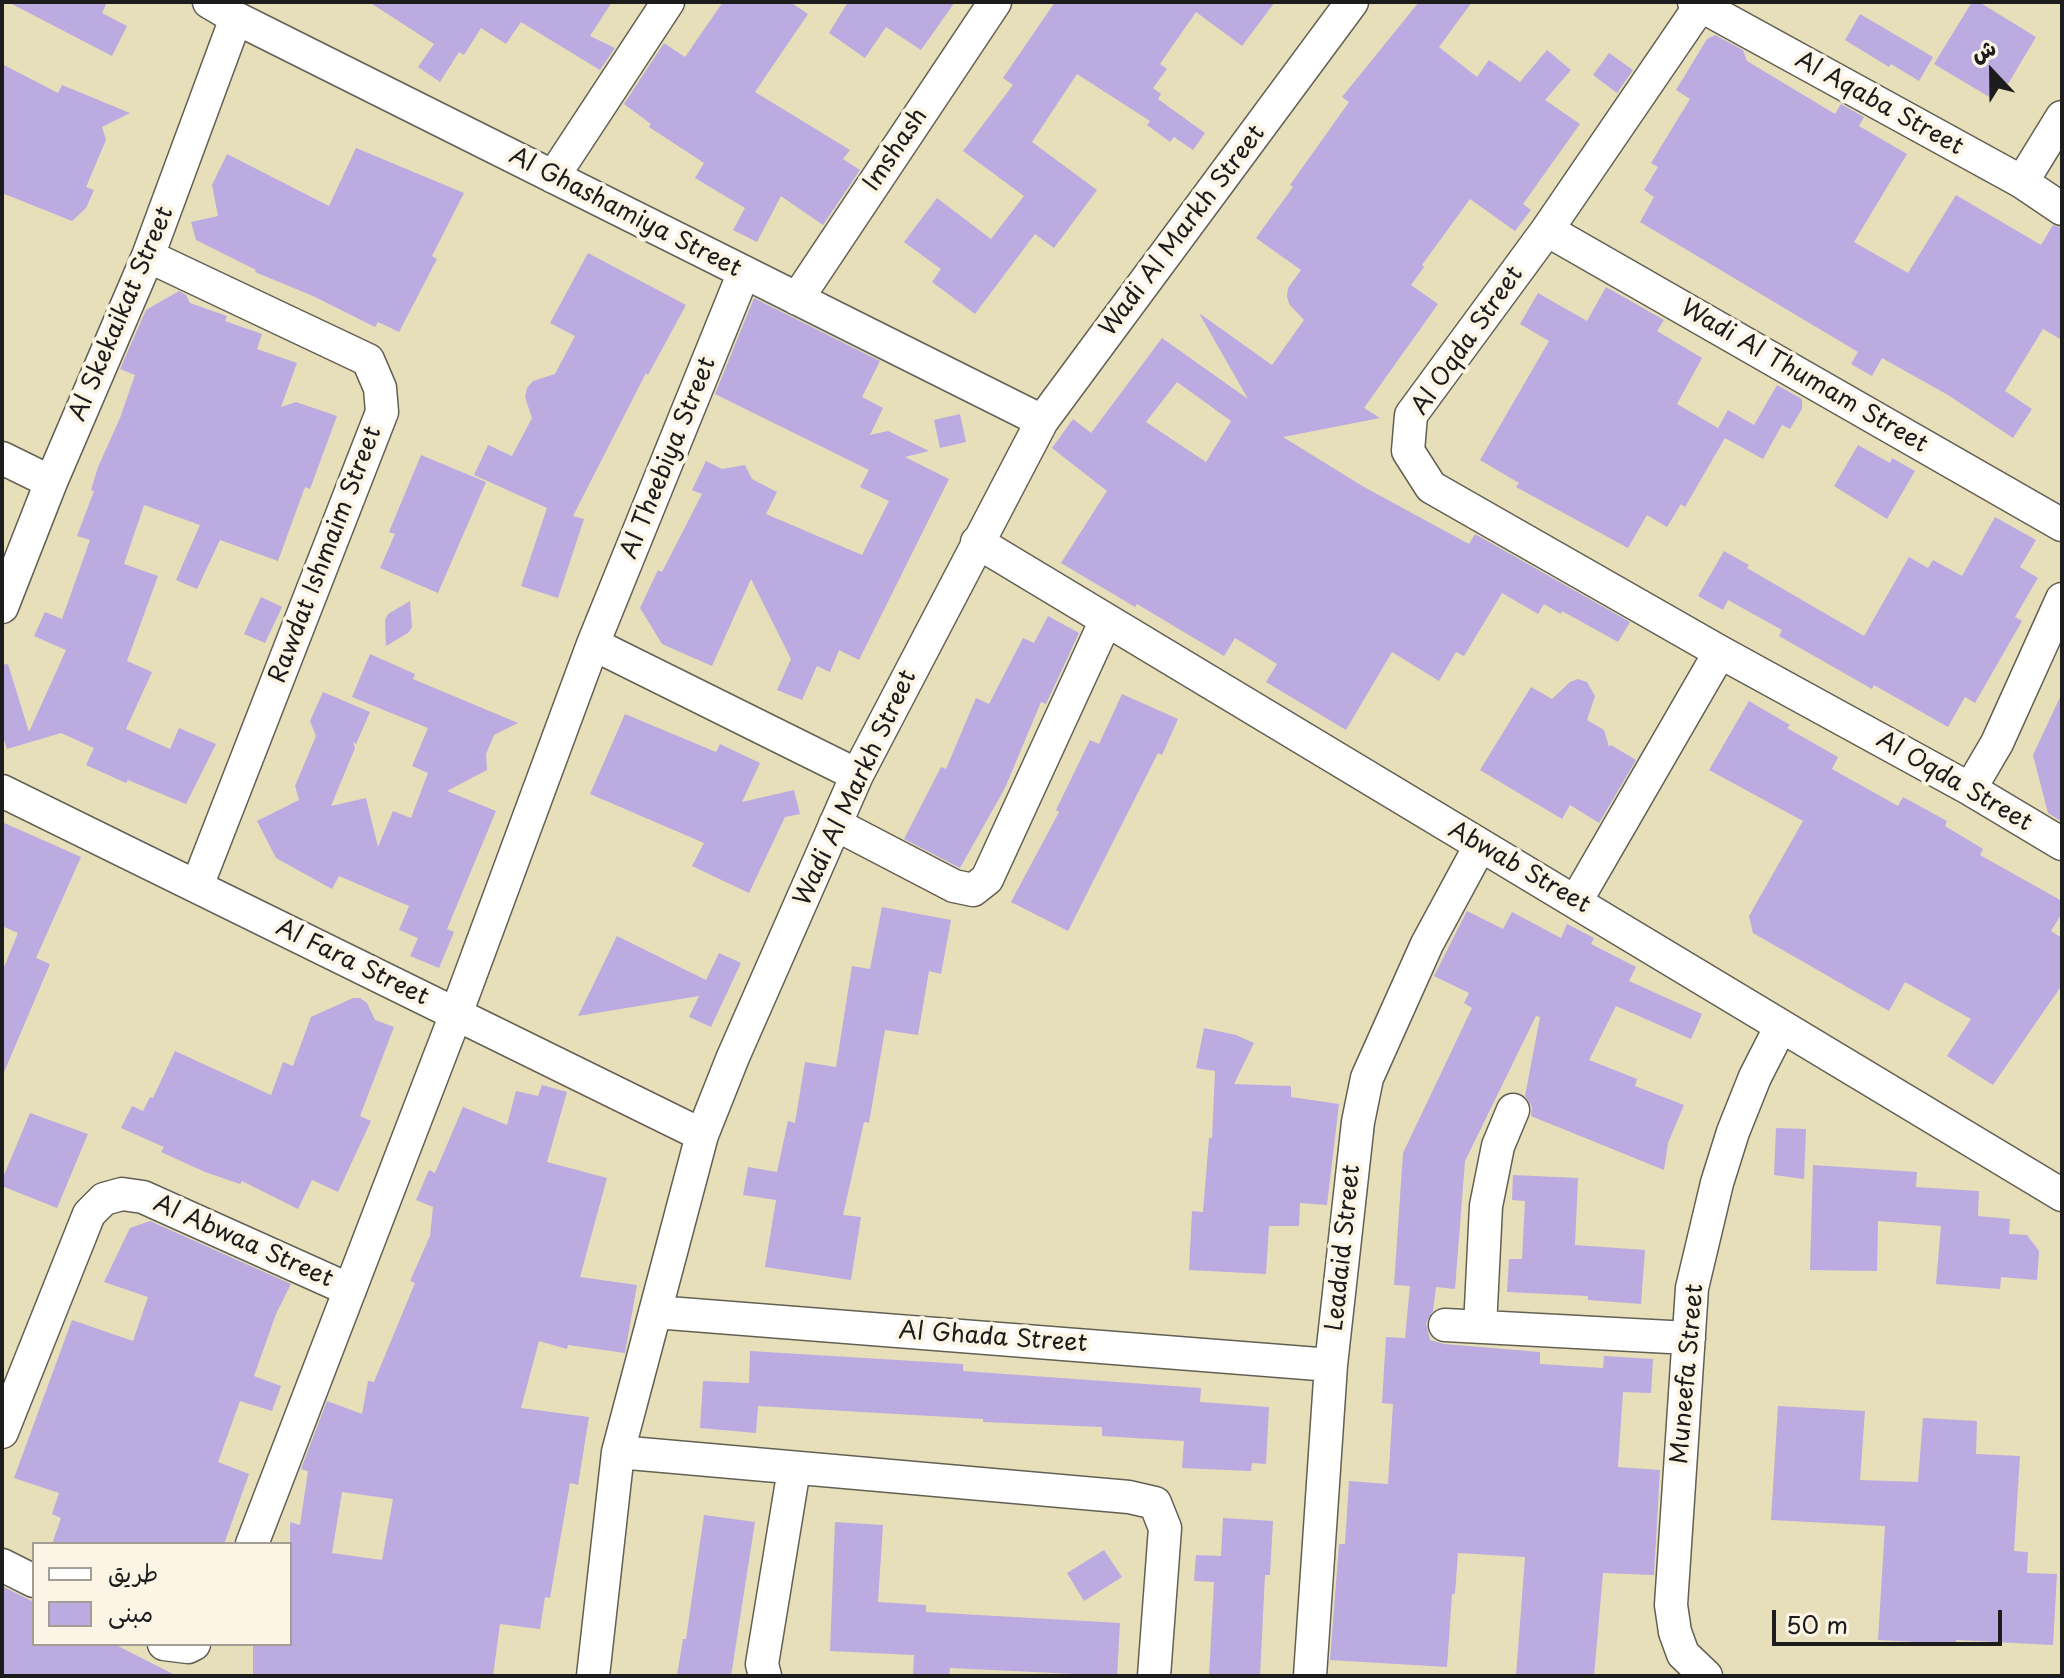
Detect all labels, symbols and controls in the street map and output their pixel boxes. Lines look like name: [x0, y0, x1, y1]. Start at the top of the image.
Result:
text: ش: [1965, 29, 2000, 69]
north arrow: [1952, 32, 2032, 112]
street label: Al Aqaba Street: [1790, 46, 1968, 162]
street label: Imshash: [858, 103, 934, 197]
street label: Wadi Al Markh Street: [1094, 120, 1272, 342]
street label: Al Ghashamiya Street: [504, 142, 746, 284]
street label: Al Skekaikat Street: [64, 203, 180, 425]
street label: Al Oqda Street: [1406, 261, 1530, 421]
street label: Wadi Al Thumam Street: [1675, 294, 1933, 460]
street label: Al Theebiya Street: [615, 353, 723, 563]
street label: Rawdat Ishmaim Street: [264, 423, 388, 687]
street label: Wadi Al Markh Street: [789, 666, 923, 910]
street label: Al Oqda Street: [1871, 726, 2037, 838]
street label: Abwab Street: [1443, 816, 1595, 920]
street label: Al Fara Street: [271, 914, 433, 1012]
street label: Leadaid Street: [1321, 1163, 1367, 1333]
street label: Al Abwaa Street: [149, 1190, 337, 1294]
street label: Muneefa Street: [1666, 1283, 1710, 1465]
street label: Al Ghada Street: [898, 1317, 1088, 1359]
legend: [32, 1542, 292, 1646]
text: طريق: [108, 1554, 158, 1590]
text: مبنى: [108, 1594, 153, 1630]
scale bar: [1776, 1594, 2006, 1644]
text: 50 m: [1786, 1606, 1848, 1642]

